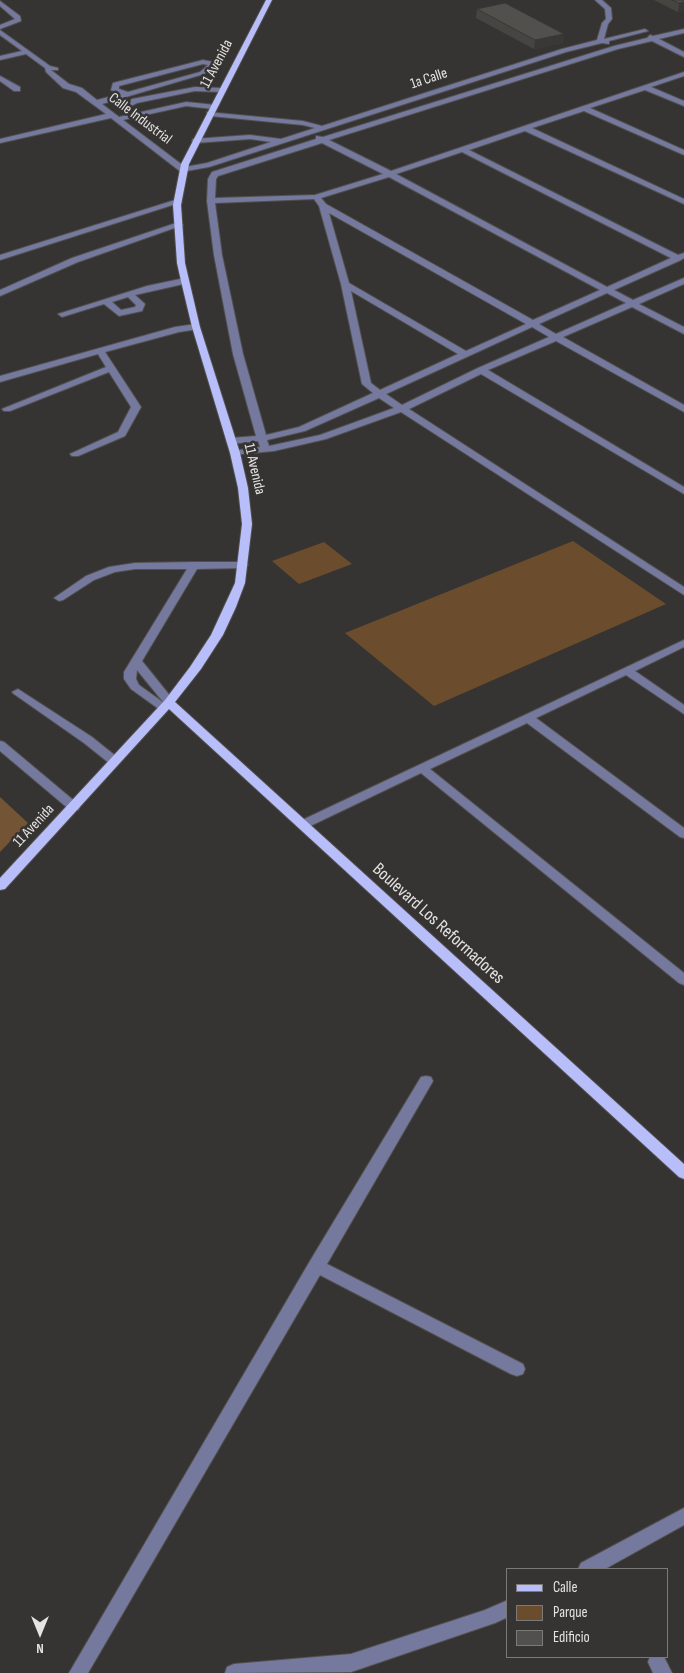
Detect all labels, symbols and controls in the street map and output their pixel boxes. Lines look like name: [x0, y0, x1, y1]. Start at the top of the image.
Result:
street label: 11 Avenida: [197, 37, 237, 91]
street label: 1a Calle: [408, 65, 450, 93]
street label: Calle Industrial: [105, 89, 175, 149]
street label: 11 Avenida: [239, 442, 269, 496]
street label: 11 Avenida: [10, 801, 58, 851]
street label: Boulevard Los Reformadores: [367, 859, 509, 989]
legend: [507, 1568, 669, 1658]
text: Calle: [553, 1578, 577, 1597]
text: Parque: [553, 1603, 588, 1622]
north arrow: [15, 1608, 65, 1658]
text: Edificio: [553, 1628, 590, 1647]
text: N: [36, 1640, 44, 1657]

